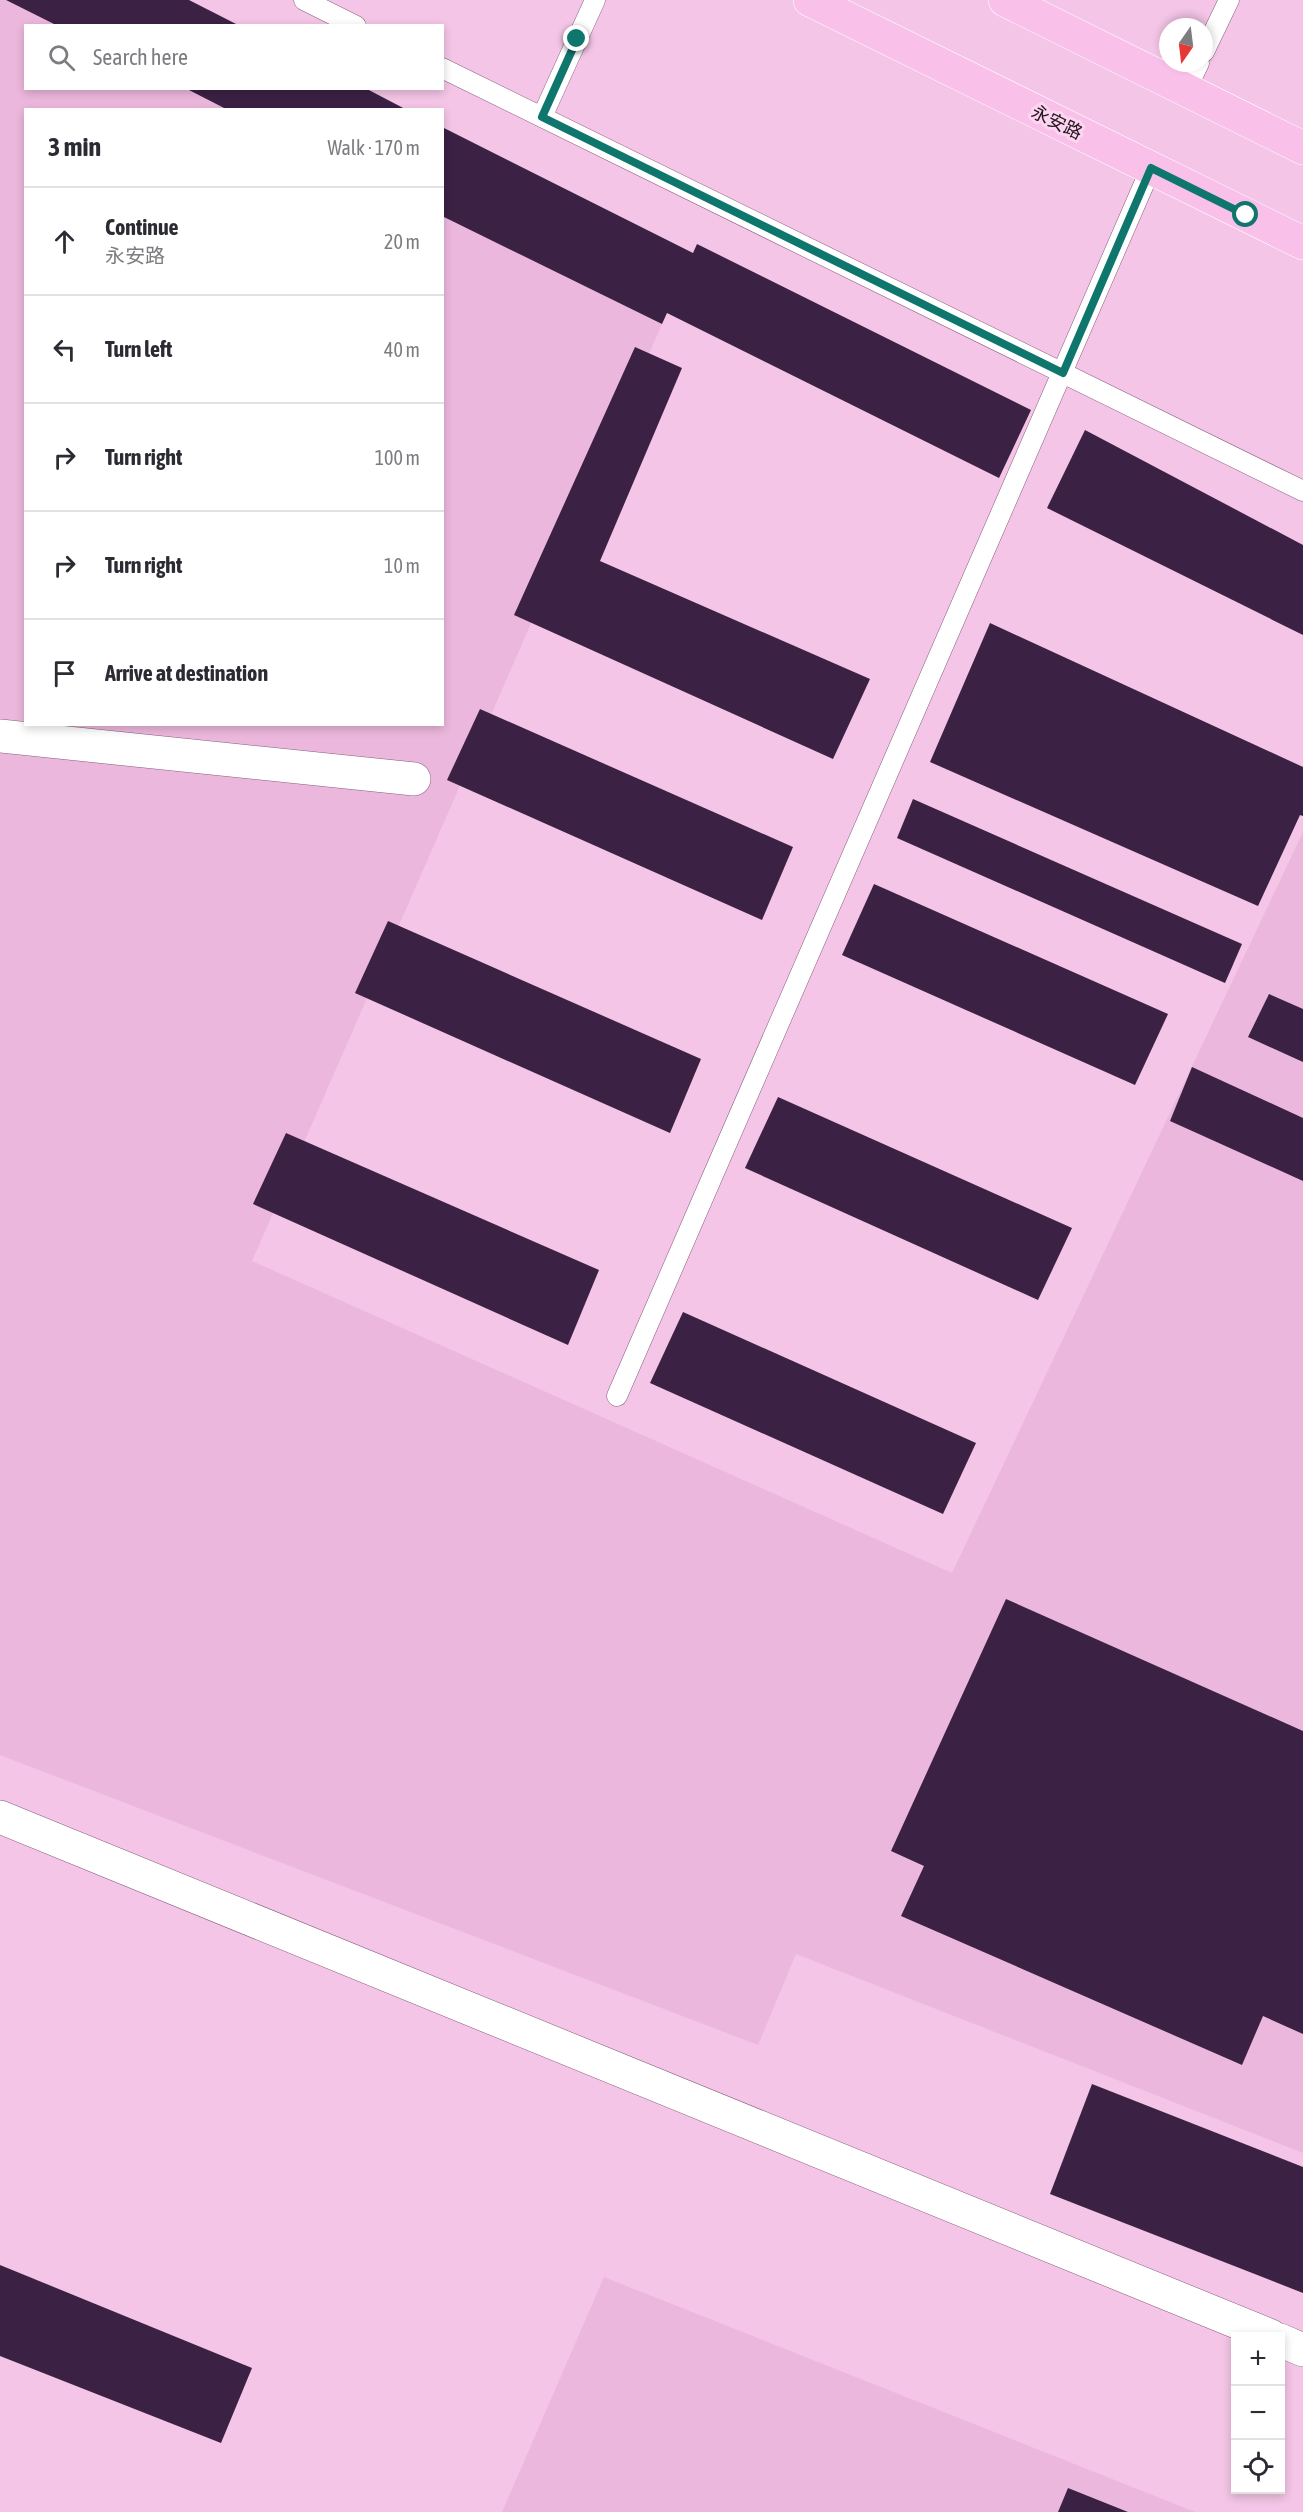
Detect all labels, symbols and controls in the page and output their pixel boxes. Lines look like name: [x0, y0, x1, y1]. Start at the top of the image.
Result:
north arrow: [1159, 18, 1213, 72]
search box: [24, 24, 444, 90]
route end: [563, 25, 589, 51]
icon: search: [45, 41, 78, 74]
text: Search here: [93, 44, 188, 70]
street label: 永安路: [1028, 101, 1086, 143]
text: 3 min: [48, 132, 101, 162]
text: Walk · 170 m: [328, 136, 420, 159]
route start: [1232, 201, 1258, 227]
text: Continue: [105, 214, 179, 240]
icon: ahead: [48, 225, 81, 258]
text: 20 m: [384, 230, 420, 253]
text: 永安路: [105, 244, 165, 267]
icon: left: [48, 333, 81, 366]
text: Turn left: [105, 336, 172, 362]
text: 40 m: [384, 338, 420, 361]
icon: right: [48, 441, 81, 474]
text: Turn right: [105, 444, 182, 470]
text: 100 m: [375, 446, 420, 469]
icon: right: [48, 549, 81, 582]
text: Turn right: [105, 552, 182, 578]
text: 10 m: [384, 554, 420, 577]
icon: arrive: [48, 657, 81, 690]
text: Arrive at destination: [105, 660, 268, 686]
map controls: [1231, 2332, 1285, 2494]
button: +: [1231, 2332, 1285, 2386]
button: −: [1231, 2386, 1285, 2440]
button: locate: [1231, 2440, 1285, 2494]

